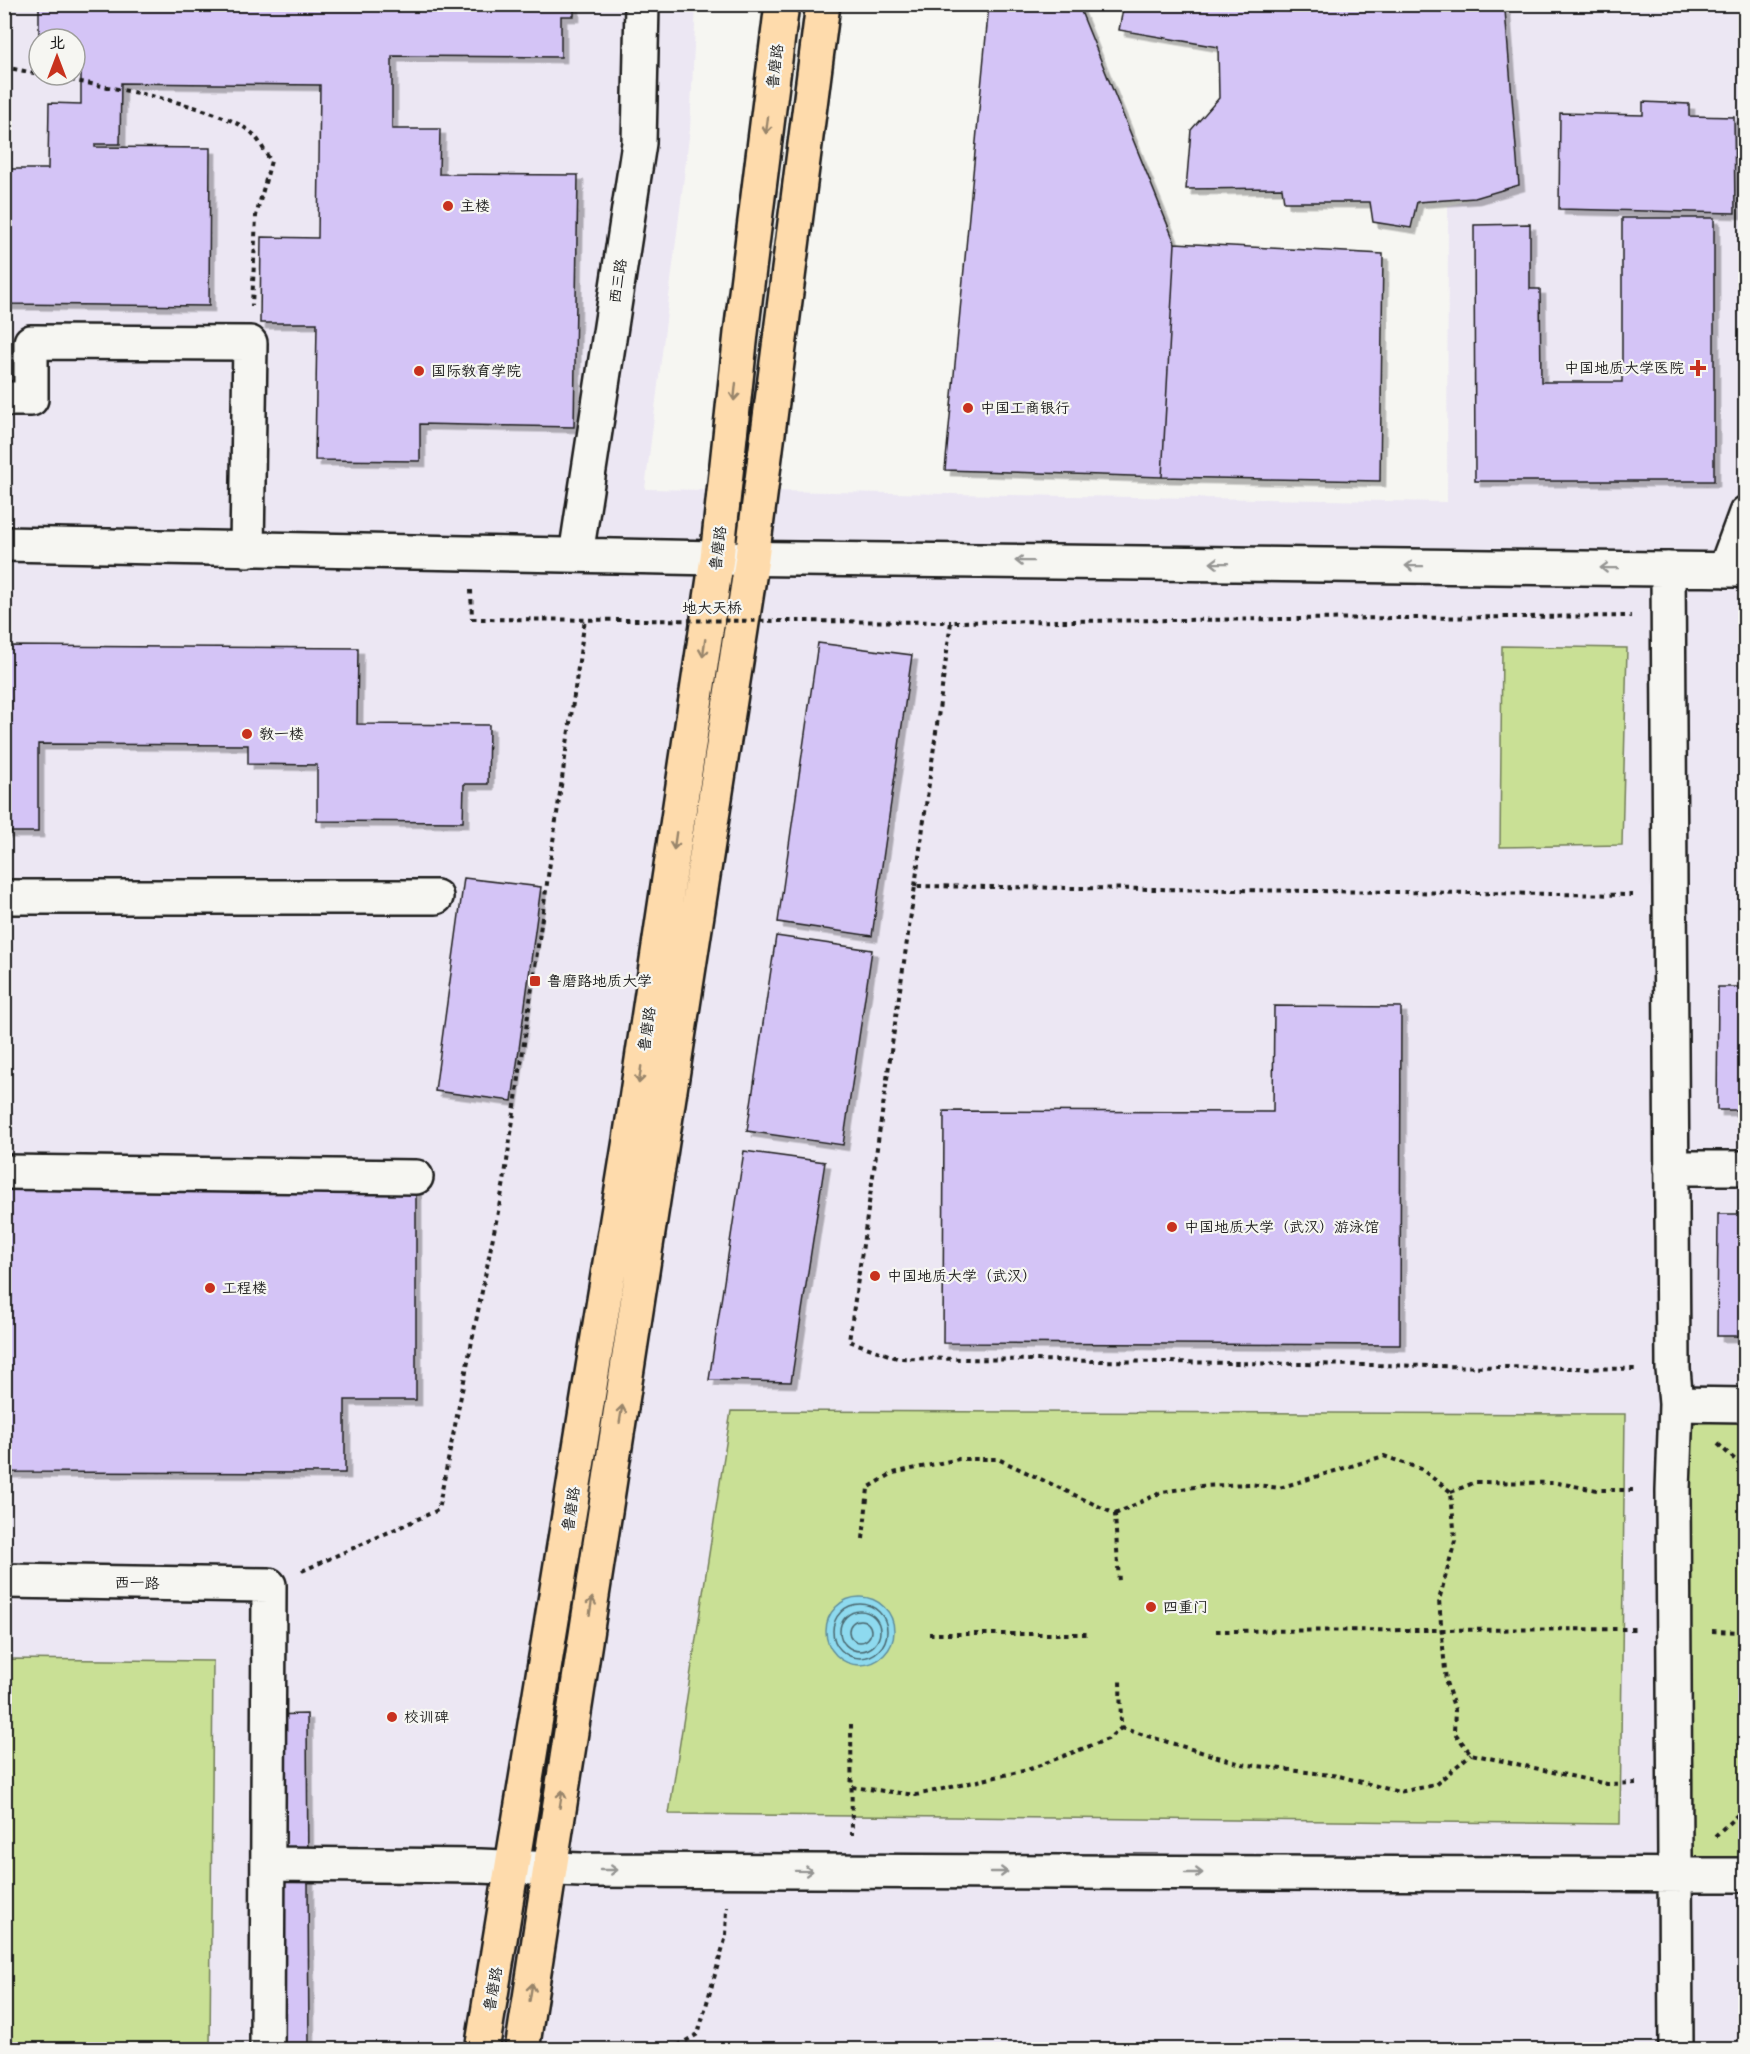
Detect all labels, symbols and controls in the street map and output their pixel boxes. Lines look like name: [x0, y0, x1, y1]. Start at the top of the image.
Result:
north arrow: [27, 27, 87, 87]
text: 北: [49, 32, 65, 53]
street label: 鲁磨路: [762, 42, 788, 90]
one-way arrow: [762, 115, 773, 134]
place label: 主楼: [460, 196, 490, 216]
marker: 主楼: [441, 199, 455, 213]
street label: 西三路: [605, 257, 631, 305]
place label: 中国地质大学医院: [1564, 358, 1684, 378]
marker: 中国地质大学医院: [1689, 359, 1707, 377]
place label: 国际教育学院: [431, 361, 521, 381]
marker: 国际教育学院: [412, 364, 426, 378]
one-way arrow: [729, 381, 740, 401]
place label: 中国工商银行: [980, 398, 1070, 418]
marker: 中国工商银行: [961, 401, 975, 415]
street label: 鲁磨路: [705, 524, 731, 572]
one-way arrow: [1015, 555, 1035, 567]
one-way arrow: [1210, 557, 1230, 569]
one-way arrow: [1405, 560, 1425, 572]
one-way arrow: [1600, 562, 1620, 574]
street label: 地大天桥: [682, 598, 742, 618]
one-way arrow: [698, 637, 709, 657]
place label: 教一楼: [259, 724, 304, 744]
marker: 教一楼: [240, 727, 254, 741]
one-way arrow: [670, 830, 681, 850]
place label: 鲁磨路地质大学: [547, 971, 652, 991]
marker: 鲁磨路地质大学: [528, 974, 542, 988]
street label: 鲁磨路: [634, 1005, 660, 1053]
one-way arrow: [635, 1065, 646, 1084]
place label: 中国地质大学（武汉）游泳馆: [1184, 1217, 1379, 1237]
marker: 中国地质大学（武汉）游泳馆: [1165, 1220, 1179, 1234]
place label: 中国地质大学（武汉）: [887, 1266, 1037, 1286]
marker: 中国地质大学（武汉）: [868, 1269, 882, 1283]
place label: 工程楼: [222, 1278, 267, 1298]
marker: 工程楼: [203, 1281, 217, 1295]
one-way arrow: [615, 1404, 626, 1424]
street label: 鲁磨路: [558, 1485, 584, 1533]
street label: 西一路: [114, 1573, 160, 1593]
one-way arrow: [586, 1597, 597, 1617]
place label: 四重门: [1163, 1597, 1208, 1617]
marker: 四重门: [1144, 1600, 1158, 1614]
place label: 校训碑: [404, 1707, 449, 1727]
marker: 校训碑: [385, 1710, 399, 1724]
one-way arrow: [556, 1790, 567, 1809]
one-way arrow: [599, 1864, 619, 1876]
one-way arrow: [794, 1866, 814, 1877]
one-way arrow: [989, 1866, 1009, 1878]
one-way arrow: [1184, 1867, 1204, 1879]
street label: 鲁磨路: [479, 1965, 507, 2013]
one-way arrow: [526, 1982, 537, 2002]

